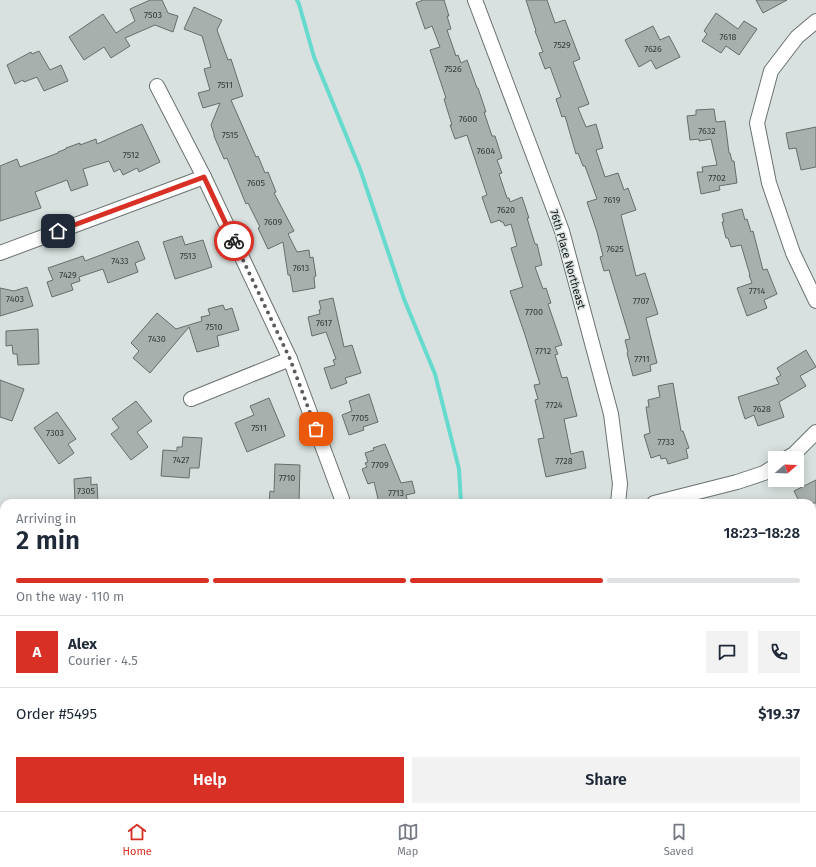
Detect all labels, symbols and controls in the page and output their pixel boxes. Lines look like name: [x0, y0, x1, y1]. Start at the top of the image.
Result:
house number: 7503: [144, 10, 162, 20]
house number: 7618: [719, 32, 737, 42]
house number: 7529: [553, 40, 571, 50]
house number: 7626: [644, 44, 662, 54]
house number: 7526: [444, 64, 462, 74]
house number: 7511: [217, 80, 233, 90]
house number: 7600: [459, 114, 477, 124]
house number: 7632: [698, 126, 716, 136]
house number: 7515: [222, 130, 239, 140]
house number: 7604: [477, 146, 495, 156]
house number: 7512: [123, 150, 139, 160]
house number: 7702: [708, 173, 726, 183]
house number: 7605: [247, 178, 266, 188]
house number: 7619: [604, 195, 621, 205]
house number: 7620: [497, 205, 515, 215]
street label: 76th Place Northeast: [547, 208, 588, 310]
pin: [41, 214, 75, 248]
house number: 7609: [264, 217, 282, 227]
icon: home: [47, 220, 69, 242]
courier: [214, 221, 254, 261]
icon: bike: [223, 230, 245, 252]
house number: 7625: [606, 244, 624, 254]
house number: 7513: [180, 251, 196, 261]
house number: 7433: [111, 256, 129, 266]
house number: 7613: [293, 263, 309, 273]
house number: 7429: [59, 270, 77, 280]
house number: 7714: [749, 286, 765, 296]
house number: 7403: [6, 294, 24, 304]
house number: 7707: [633, 296, 649, 306]
house number: 7700: [525, 307, 543, 317]
house number: 7617: [316, 318, 332, 328]
house number: 7510: [206, 322, 222, 332]
house number: 7430: [148, 334, 166, 344]
house number: 7712: [535, 346, 551, 356]
house number: 7711: [634, 354, 650, 364]
house number: 7724: [546, 400, 563, 410]
house number: 7628: [753, 404, 771, 414]
pin: [299, 412, 333, 446]
house number: 7705: [351, 413, 369, 423]
icon: bag: [305, 418, 327, 440]
house number: 7511: [251, 423, 267, 433]
house number: 7303: [46, 428, 64, 438]
house number: 7733: [658, 437, 674, 447]
north arrow: [768, 451, 804, 487]
map controls: [768, 451, 804, 487]
house number: 7427: [173, 455, 189, 465]
house number: 7728: [555, 456, 573, 466]
house number: 7709: [371, 460, 389, 470]
house number: 7710: [279, 473, 295, 483]
house number: 7305: [77, 486, 95, 496]
house number: 7713: [388, 488, 404, 498]
text: Arriving in: [16, 511, 76, 526]
text: 18:23–18:28: [724, 524, 800, 542]
text: 2 min: [16, 525, 80, 556]
text: On the way · 110 m: [16, 589, 124, 604]
button: chat: [706, 631, 748, 673]
button: phone: [758, 631, 800, 673]
text: Alex: [68, 635, 97, 653]
text: A: [33, 643, 41, 661]
text: Courier · 4.5: [68, 653, 138, 668]
text: Order #5495: [16, 705, 97, 723]
text: $19.37: [758, 705, 800, 723]
button: Help: [16, 757, 404, 803]
button: Share: [412, 757, 800, 803]
tab: Home: [122, 821, 152, 858]
tab: Map: [397, 821, 419, 858]
tab: Saved: [664, 821, 694, 858]

